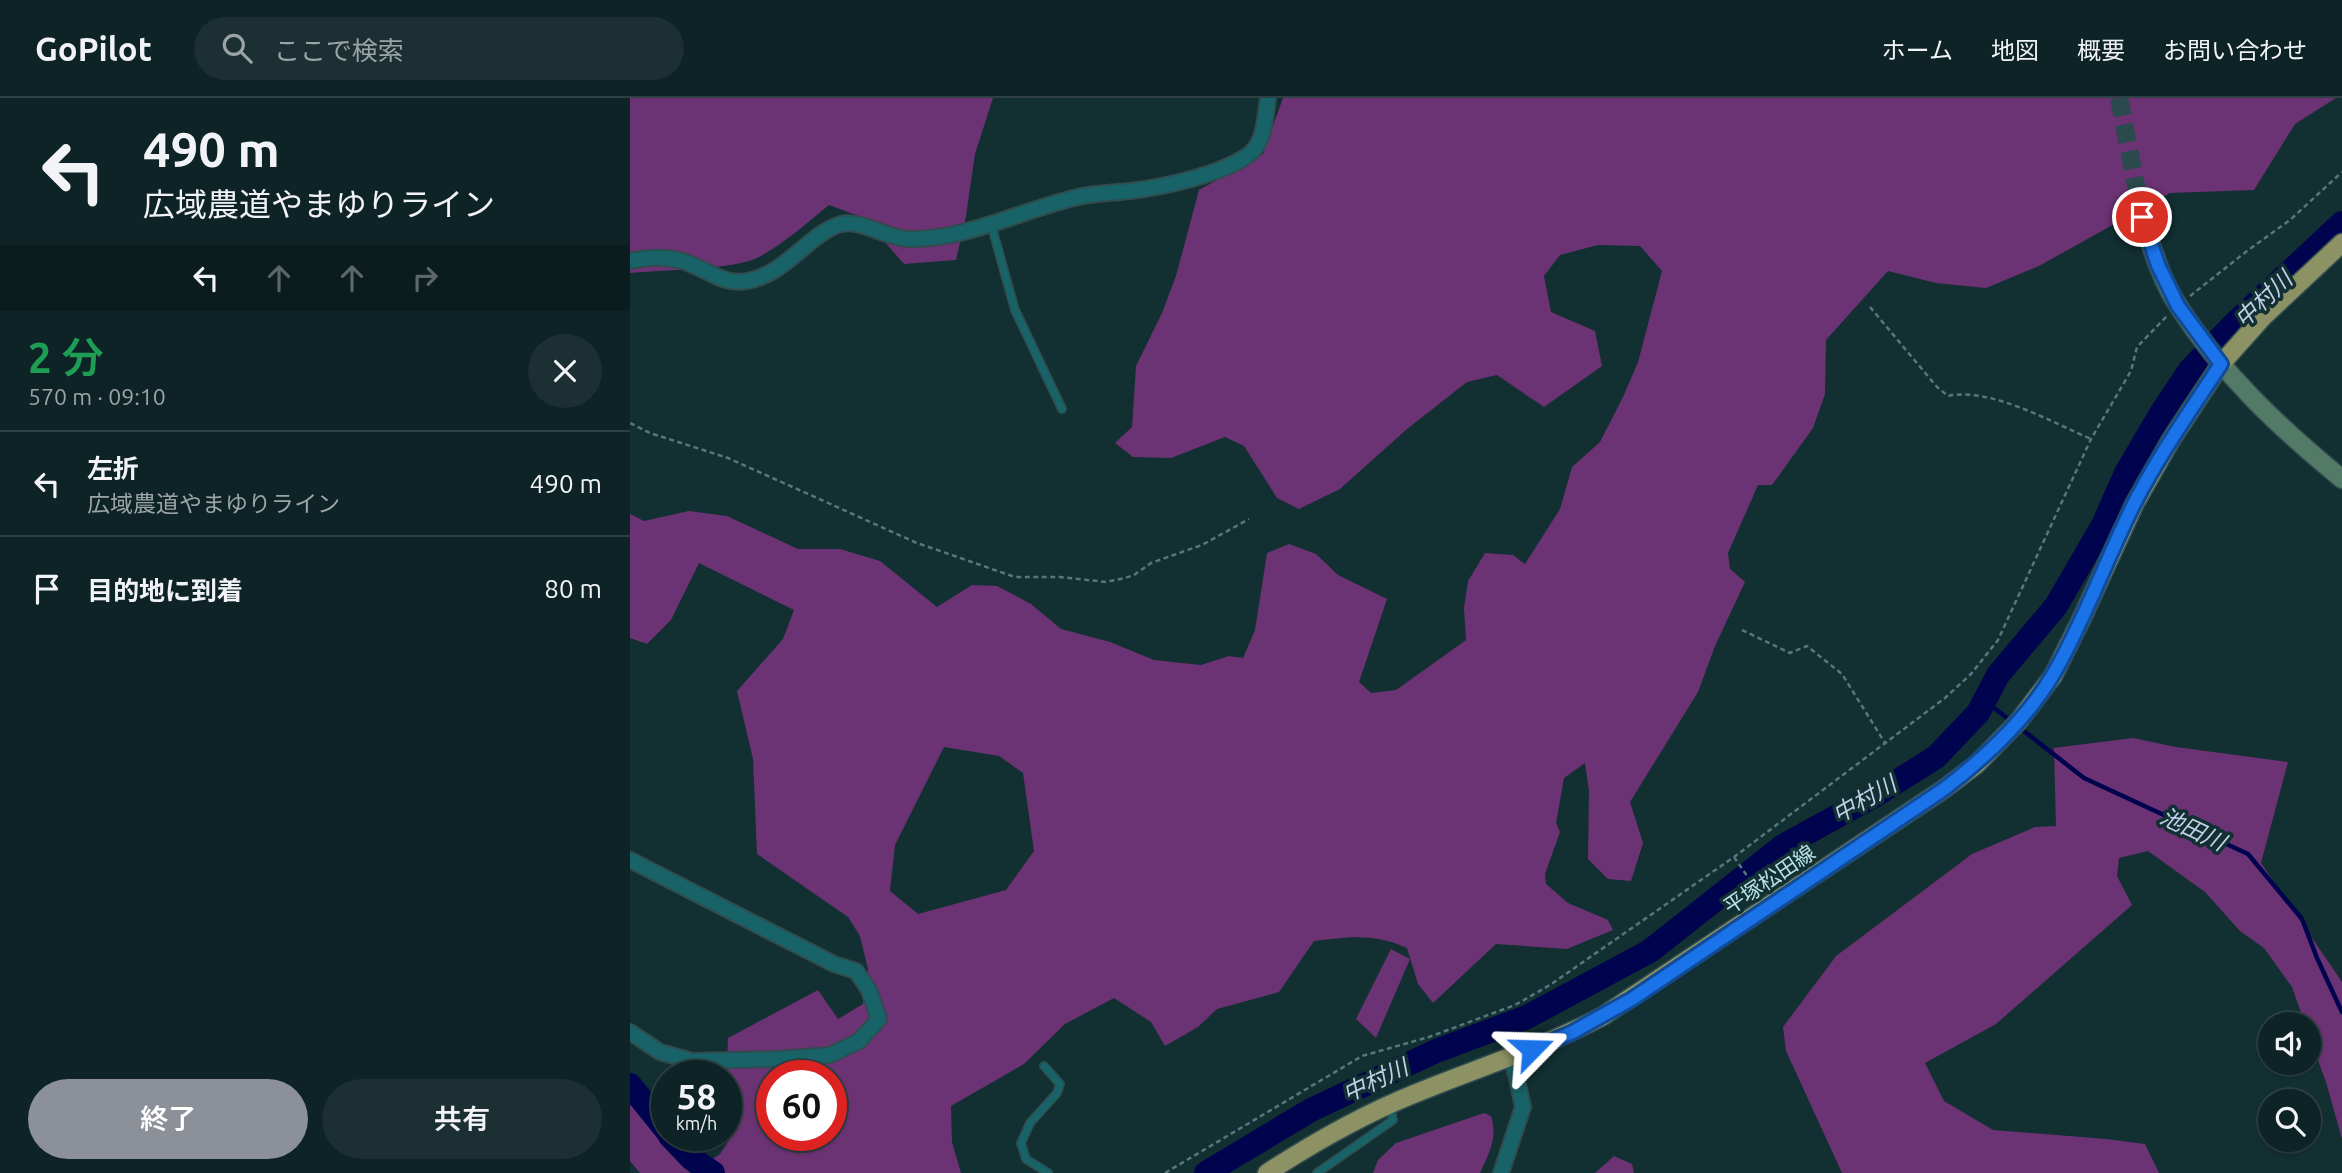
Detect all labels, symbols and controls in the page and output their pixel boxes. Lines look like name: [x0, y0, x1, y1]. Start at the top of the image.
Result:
search box: [194, 17, 684, 80]
icon: search: [218, 29, 256, 67]
text: GoPilot: [35, 30, 152, 67]
text: ここで検索: [274, 36, 404, 65]
text: ホーム: [1882, 37, 1953, 64]
text: 地図: [1991, 37, 2039, 64]
text: 概要: [2077, 37, 2125, 64]
text: お問い合わせ: [2163, 37, 2307, 64]
text: 490 m: [143, 121, 280, 176]
icon: left: [28, 126, 119, 217]
text: 広域農道やまゆりライン: [143, 186, 495, 222]
pin: [2112, 187, 2172, 247]
icon: arrive: [2123, 198, 2161, 236]
icon: left: [187, 259, 225, 297]
icon: ahead: [260, 259, 298, 297]
icon: ahead: [333, 259, 371, 297]
icon: right: [406, 259, 444, 297]
water label: 中村川: [2229, 264, 2299, 332]
text: 2 分: [28, 334, 104, 381]
button: close: [528, 334, 602, 408]
text: 570 m · 09:10: [28, 384, 166, 409]
text: 左折: [87, 454, 139, 483]
icon: left: [28, 465, 66, 503]
text: 490 m: [530, 469, 602, 498]
text: 広域農道やまゆりライン: [87, 491, 340, 516]
icon: arrive: [28, 570, 66, 608]
text: 80 m: [544, 574, 602, 603]
text: 目的地に到着: [87, 576, 243, 605]
water label: 中村川: [1828, 769, 1903, 827]
water label: 池田川: [2156, 803, 2232, 856]
street label: 平塚松田線: [1719, 840, 1819, 918]
position arrow: [1495, 1012, 1569, 1086]
map controls: [2258, 1012, 2321, 1152]
button: sound: [2258, 1012, 2321, 1075]
water label: 中村川: [1338, 1053, 1414, 1106]
speed limit sign: 60: [756, 1060, 847, 1151]
text: 58: [677, 1076, 716, 1116]
button: 終了: [28, 1079, 308, 1159]
button: 共有: [322, 1079, 602, 1159]
button: search: [2258, 1089, 2321, 1152]
text: km/h: [676, 1113, 717, 1133]

